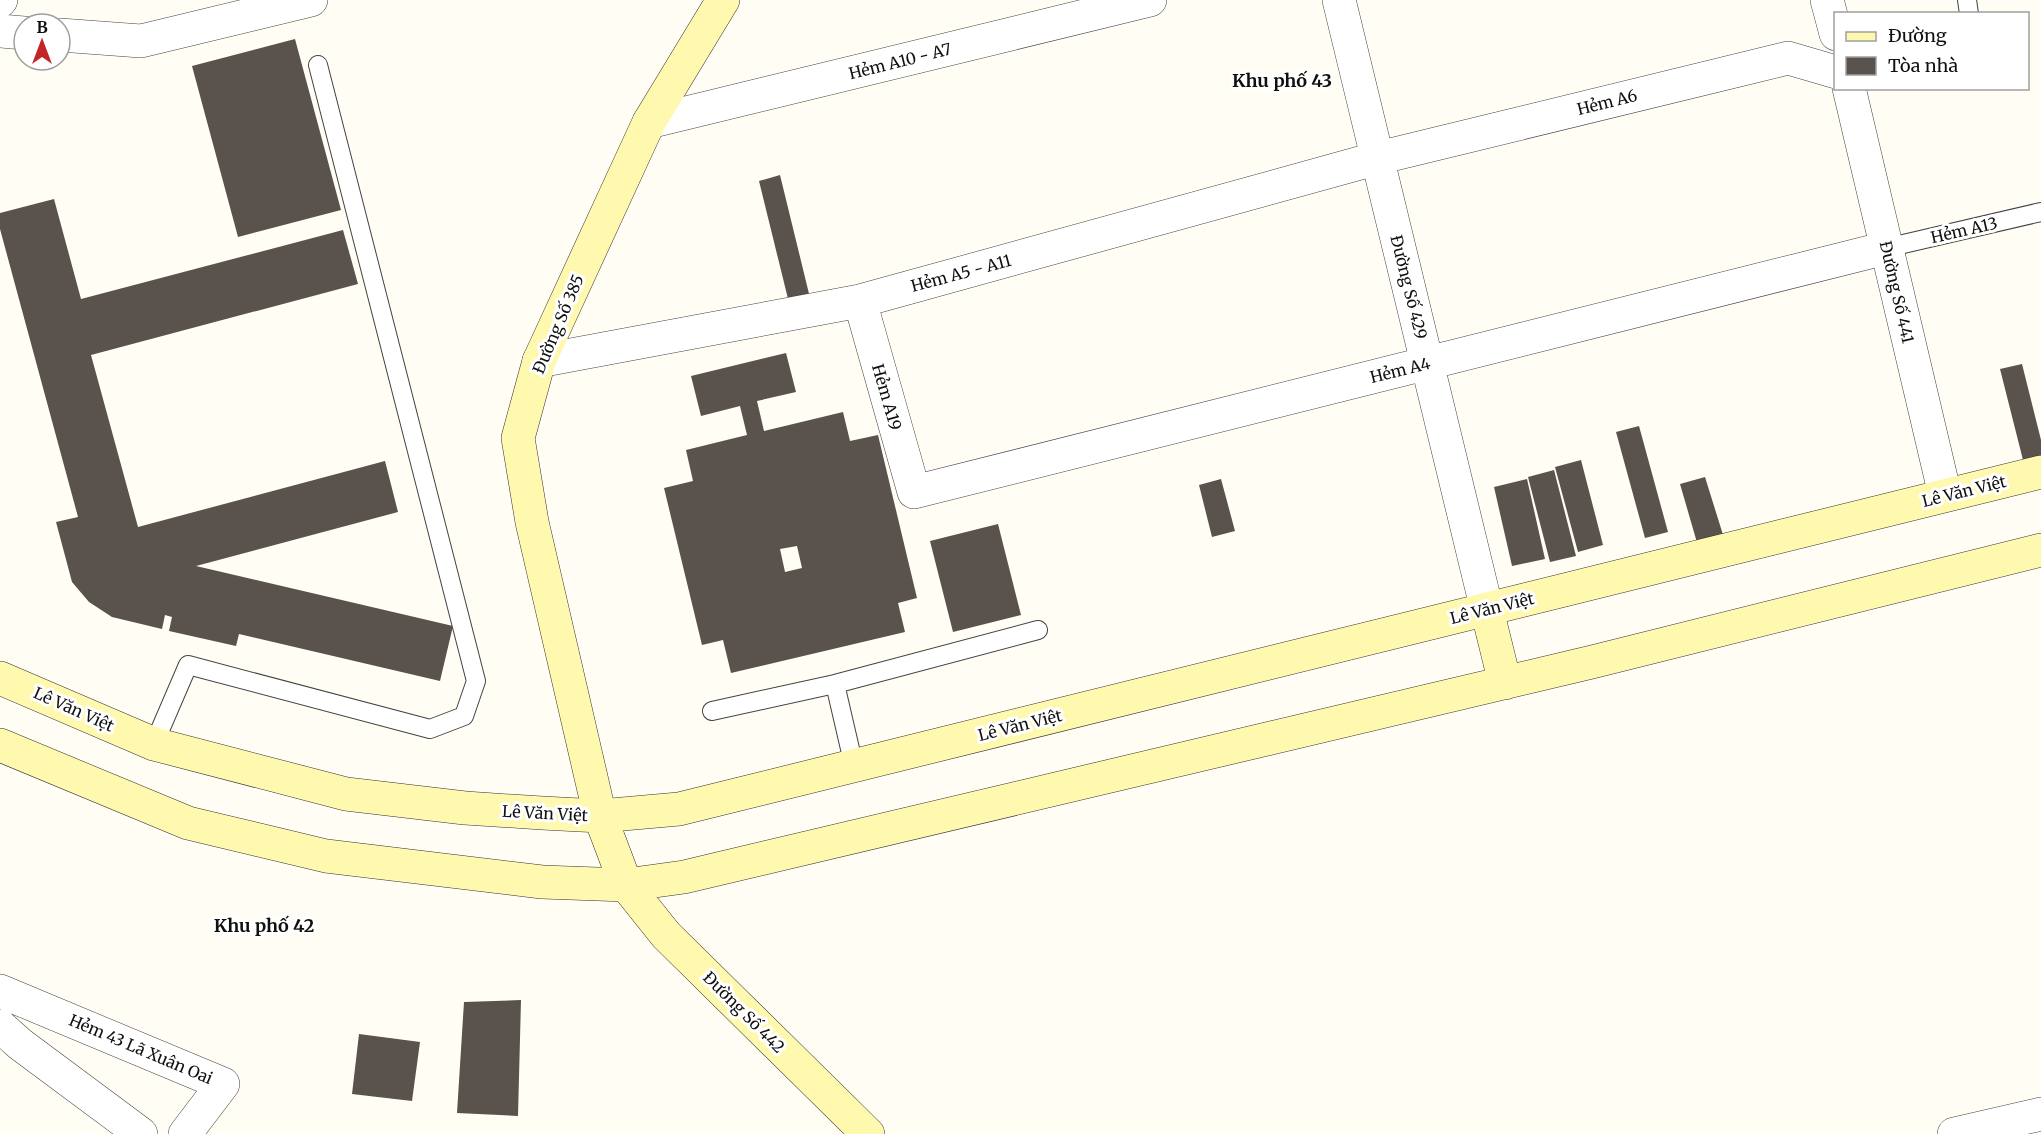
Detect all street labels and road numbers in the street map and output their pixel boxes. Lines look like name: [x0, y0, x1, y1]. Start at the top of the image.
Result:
street label: Hẻm A10 - A7: [847, 39, 953, 83]
street label: Hẻm A6: [1575, 85, 1640, 119]
street label: Hẻm A13: [1929, 213, 1999, 247]
street label: Đường Số 429: [1386, 233, 1432, 341]
street label: Đường Số 441: [1876, 239, 1918, 345]
street label: Hẻm A5 - A11: [909, 250, 1013, 296]
street label: Đường Số 385: [528, 271, 588, 377]
street label: Hẻm A4: [1368, 353, 1432, 387]
street label: Hẻm A19: [868, 362, 906, 432]
street label: Lê Văn Việt: [1920, 471, 2009, 511]
street label: Lê Văn Việt: [1448, 588, 1537, 628]
street label: Lê Văn Việt: [31, 682, 118, 736]
street label: Lê Văn Việt: [976, 705, 1065, 745]
street label: Lê Văn Việt: [502, 801, 589, 825]
street label: Đường Số 442: [699, 967, 789, 1057]
street label: Hẻm 43 Lã Xuân Oai: [66, 1010, 216, 1088]

